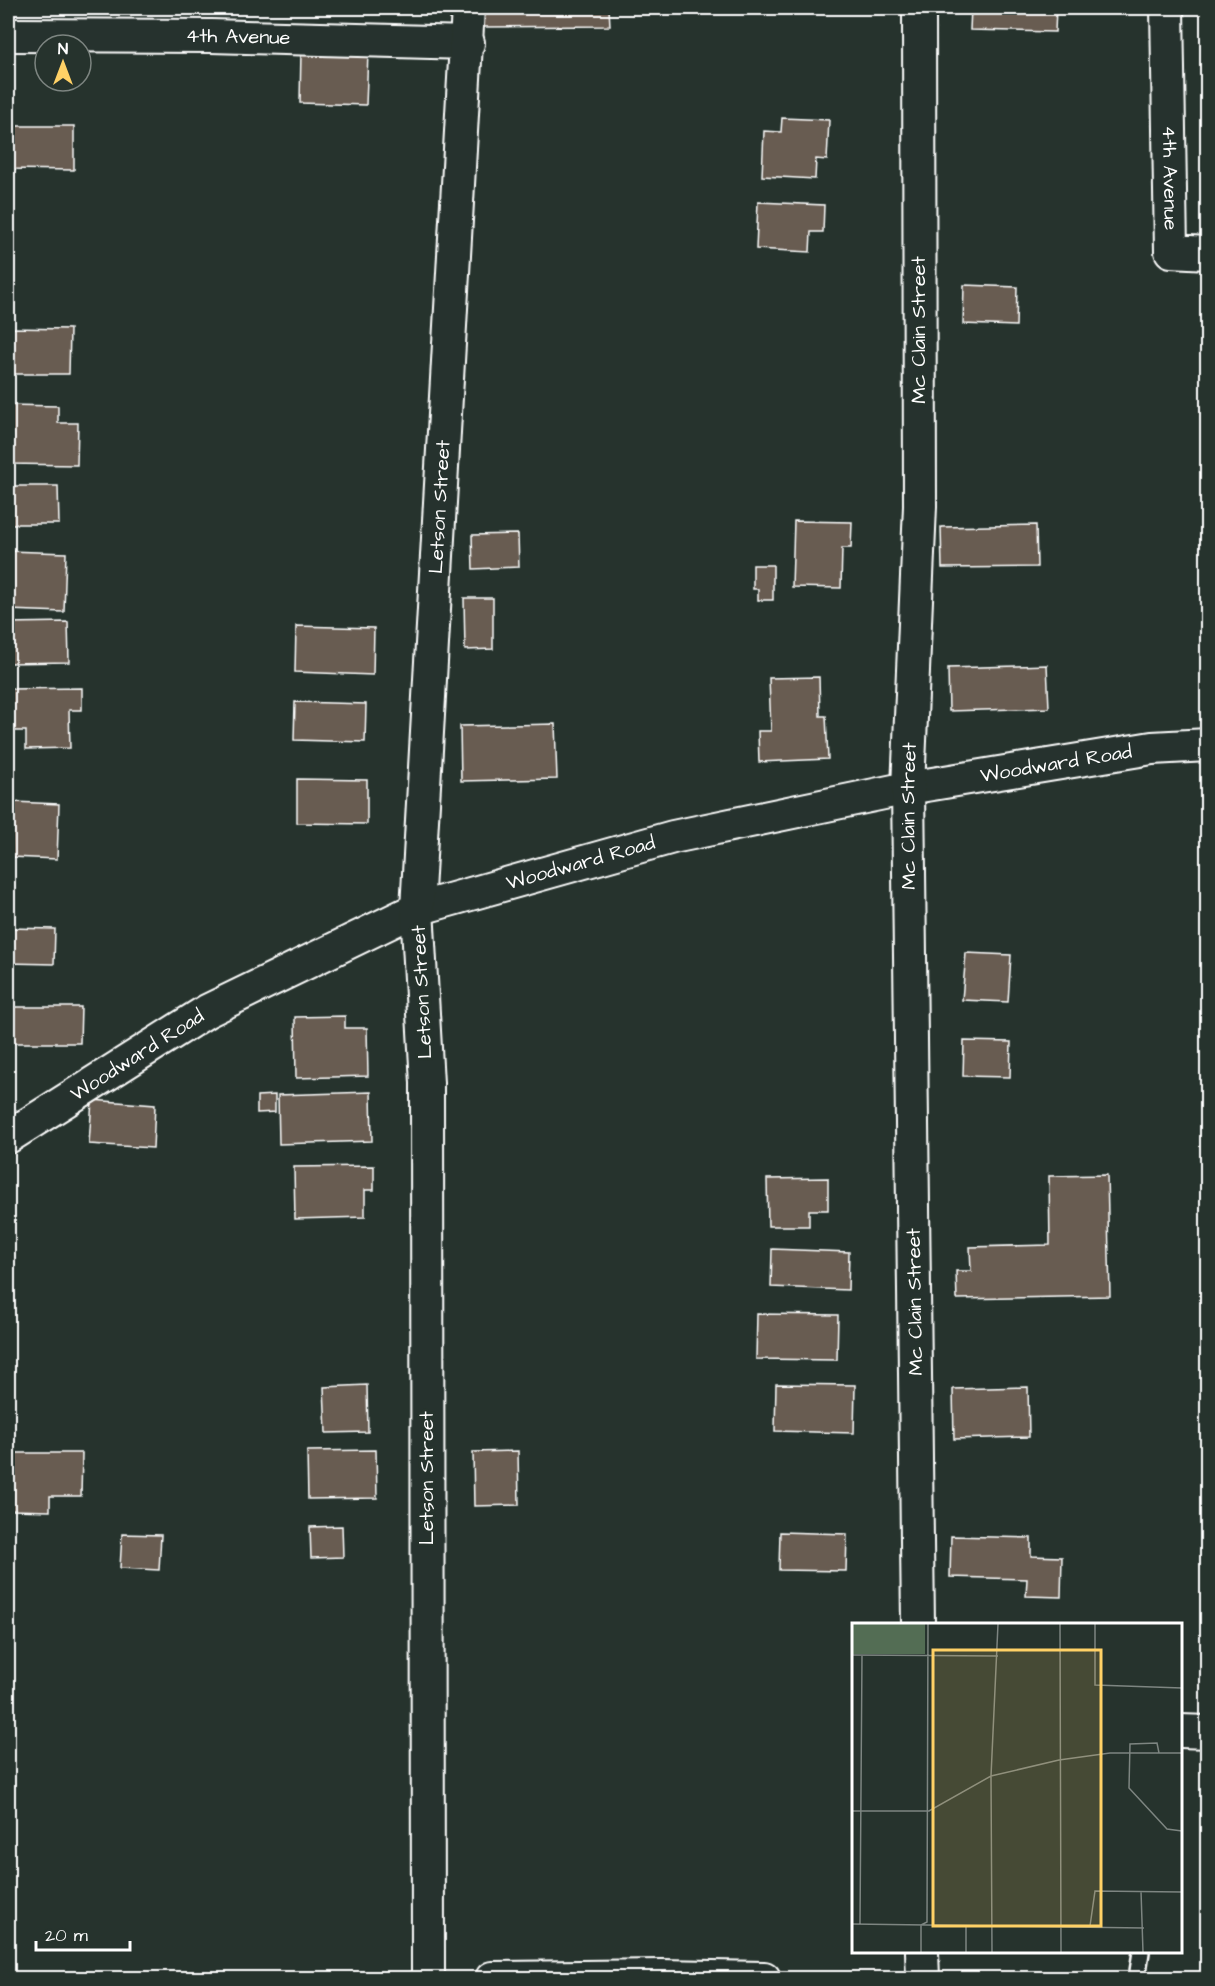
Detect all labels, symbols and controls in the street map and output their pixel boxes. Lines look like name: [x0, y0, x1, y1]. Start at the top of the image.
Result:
street label: 4th Avenue: [186, 22, 291, 52]
north arrow: [33, 33, 93, 93]
text: N: [58, 38, 68, 60]
street label: 4th Avenue: [1155, 125, 1185, 231]
street label: Mc Clain Street: [905, 256, 933, 404]
street label: Letson Street: [422, 439, 458, 575]
street label: Woodward Road: [978, 738, 1134, 790]
street label: Mc Clain Street: [894, 742, 924, 890]
street label: Woodward Road: [503, 829, 658, 897]
street label: Letson Street: [405, 924, 439, 1060]
street label: Woodward Road: [65, 1002, 209, 1108]
street label: Mc Clain Street: [900, 1228, 930, 1376]
street label: Letson Street: [413, 1411, 441, 1545]
inset map: [852, 1623, 1182, 1953]
scale bar: [36, 1914, 130, 1952]
text: 20 m: [45, 1923, 88, 1948]

